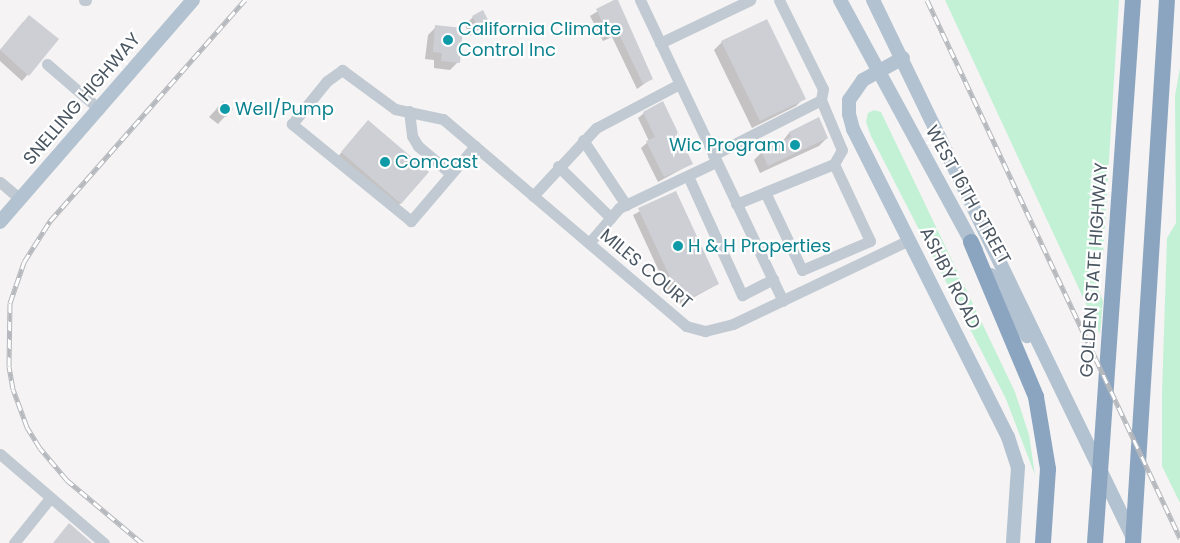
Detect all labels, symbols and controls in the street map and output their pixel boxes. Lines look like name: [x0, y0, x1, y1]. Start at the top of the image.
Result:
place label: California Climate Control Inc: [458, 19, 621, 62]
street label: SNELLING HIGHWAY: [19, 29, 145, 169]
marker: California Climate Control Inc: [442, 34, 454, 46]
place label: Well/Pump: [235, 98, 334, 120]
marker: Well/Pump: [219, 103, 231, 115]
street label: WEST 16TH STREET: [921, 122, 1015, 268]
place label: Wic Program: [669, 134, 785, 156]
marker: Wic Program: [789, 139, 801, 151]
place label: Comcast: [395, 151, 478, 173]
marker: Comcast: [379, 156, 391, 168]
street label: GOLDEN STATE HIGHWAY: [1076, 162, 1112, 378]
street label: ASHBY ROAD: [915, 223, 985, 333]
street label: MILES COURT: [596, 224, 696, 314]
place label: H & H Properties: [688, 235, 831, 257]
marker: H & H Properties: [672, 240, 684, 252]

